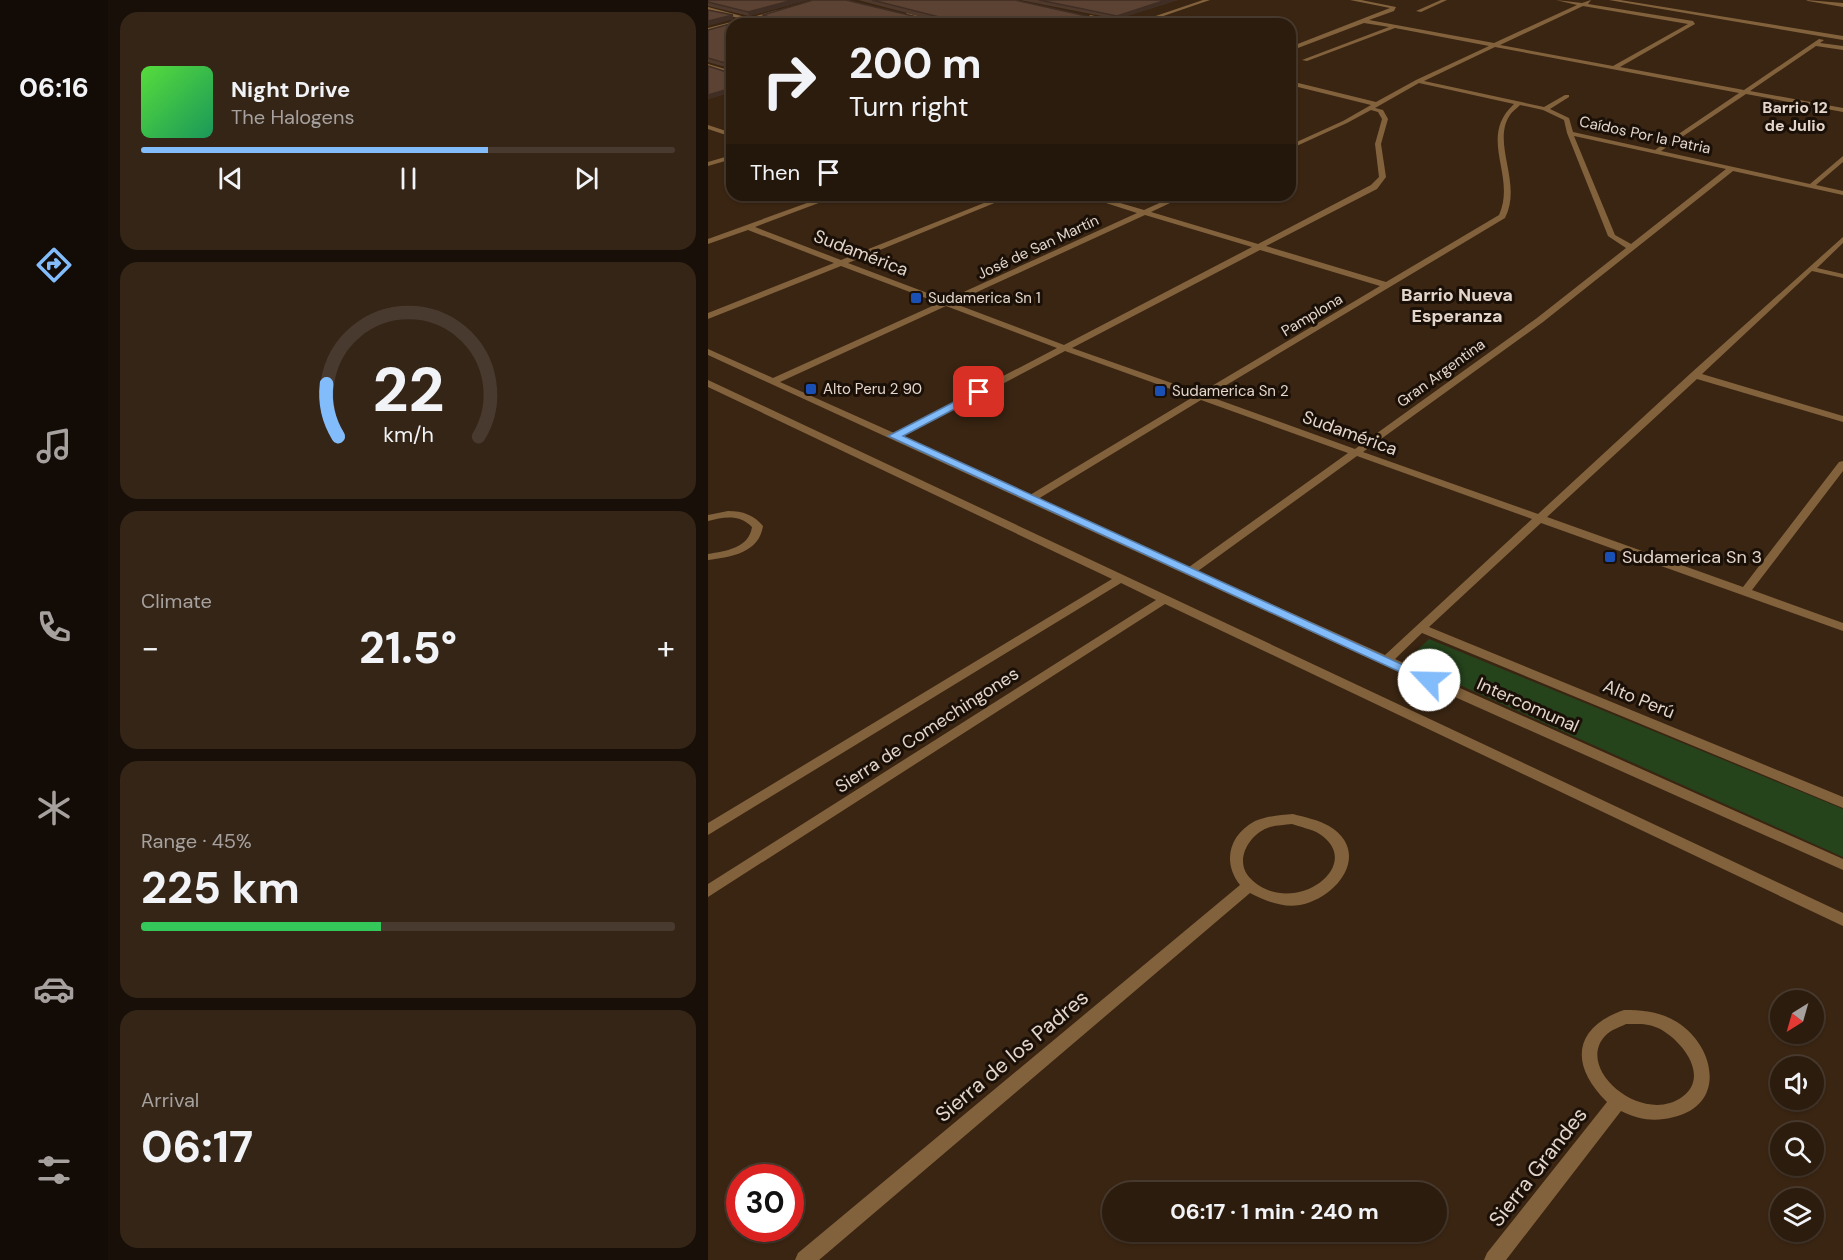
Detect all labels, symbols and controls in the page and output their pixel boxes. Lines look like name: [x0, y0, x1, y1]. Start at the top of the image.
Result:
text: 200 m: [849, 36, 982, 91]
icon: right: [750, 42, 828, 120]
text: 06:16: [19, 70, 89, 105]
text: Night Drive: [231, 75, 350, 104]
text: Turn right: [849, 89, 969, 124]
district label: Barrio 12 de Julio: [1762, 97, 1828, 136]
text: The Halogens: [231, 104, 354, 130]
street label: Caídos Por la Patria: [1577, 111, 1713, 159]
icon: arrive: [812, 156, 845, 189]
text: Then: [750, 158, 800, 187]
icon: previous: [214, 162, 247, 195]
icon: pause: [392, 162, 425, 195]
icon: next: [570, 162, 603, 195]
street label: José de San Martín: [974, 210, 1102, 284]
street label: Sudamérica: [810, 224, 912, 282]
icon: directions: [33, 244, 75, 286]
district label: Barrio Nueva Esperanza: [1401, 283, 1513, 328]
place label: Sudamerica Sn 1: [928, 288, 1041, 308]
street label: Pamplona: [1278, 289, 1346, 341]
marker: Sudamerica Sn 1: [909, 291, 923, 305]
street label: Gran Argentina: [1393, 334, 1489, 412]
text: 22: [372, 350, 444, 431]
pin: [953, 366, 1004, 417]
icon: arrive: [962, 375, 995, 408]
place label: Alto Peru 2 90: [823, 379, 922, 399]
place label: Sudamerica Sn 2: [1172, 381, 1289, 401]
marker: Alto Peru 2 90: [804, 382, 818, 396]
marker: Sudamerica Sn 2: [1153, 384, 1167, 398]
street label: Sudamérica: [1299, 405, 1401, 461]
text: km/h: [383, 422, 433, 450]
icon: music: [33, 425, 75, 467]
place label: Sudamerica Sn 3: [1622, 545, 1762, 569]
marker: Sudamerica Sn 3: [1603, 550, 1617, 564]
text: Climate: [141, 588, 212, 614]
icon: phone: [33, 606, 75, 648]
text: 21.5°: [359, 618, 457, 677]
text: −: [141, 626, 159, 669]
text: +: [657, 626, 675, 669]
position arrow: [1397, 648, 1461, 712]
street label: Sierra de Comechingones: [831, 662, 1023, 798]
street label: Intercomunal: [1473, 672, 1583, 738]
street label: Alto Perú: [1600, 674, 1678, 724]
icon: climate: [33, 787, 75, 829]
text: Range · 45%: [141, 828, 252, 854]
text: 225 km: [141, 858, 300, 917]
icon: car: [33, 968, 75, 1010]
street label: Sierra de los Padres: [930, 984, 1094, 1128]
north arrow: [1770, 990, 1824, 1044]
map controls: [1770, 990, 1824, 1242]
button: sound: [1770, 1056, 1824, 1110]
text: Arrival: [141, 1087, 199, 1113]
street label: Sierra Grandes: [1482, 1101, 1594, 1233]
text: 06:17: [141, 1117, 253, 1176]
button: search: [1770, 1122, 1824, 1176]
icon: filters: [33, 1149, 75, 1191]
speed limit sign: 30: [726, 1164, 804, 1242]
button: layers: [1770, 1188, 1824, 1242]
text: 06:17 · 1 min · 240 m: [1170, 1197, 1379, 1226]

